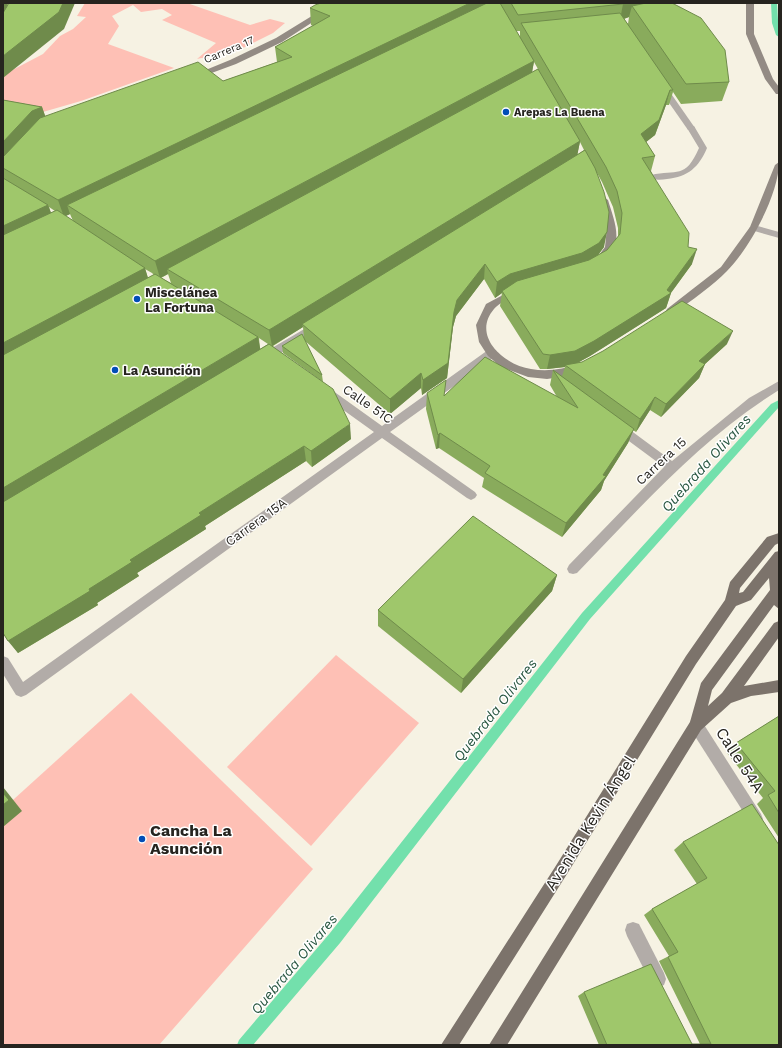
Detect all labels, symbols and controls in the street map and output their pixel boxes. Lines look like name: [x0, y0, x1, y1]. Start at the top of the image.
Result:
street label: Carrera 17: [202, 34, 256, 66]
place label: Arepas La Buena: [514, 106, 605, 119]
marker: Arepas La Buena: [501, 107, 511, 117]
place label: Miscelánea La Fortuna: [145, 285, 218, 315]
marker: Miscelánea La Fortuna: [132, 294, 142, 304]
place label: La Asunción: [123, 363, 200, 378]
marker: La Asunción: [110, 365, 120, 375]
street label: Calle 51C: [340, 381, 396, 427]
water label: Quebrada Olivares: [658, 411, 754, 515]
street label: Carrera 15: [633, 434, 689, 488]
street label: Carrera 15A: [223, 495, 290, 549]
water label: Quebrada Olivares: [450, 656, 540, 764]
street label: Calle 54A: [712, 724, 768, 797]
street label: Avenida Kevin Ángel: [541, 752, 639, 894]
place label: Cancha La Asunción: [150, 821, 232, 858]
marker: Cancha La Asunción: [137, 834, 147, 844]
water label: Quebrada Olivares: [248, 911, 340, 1017]

